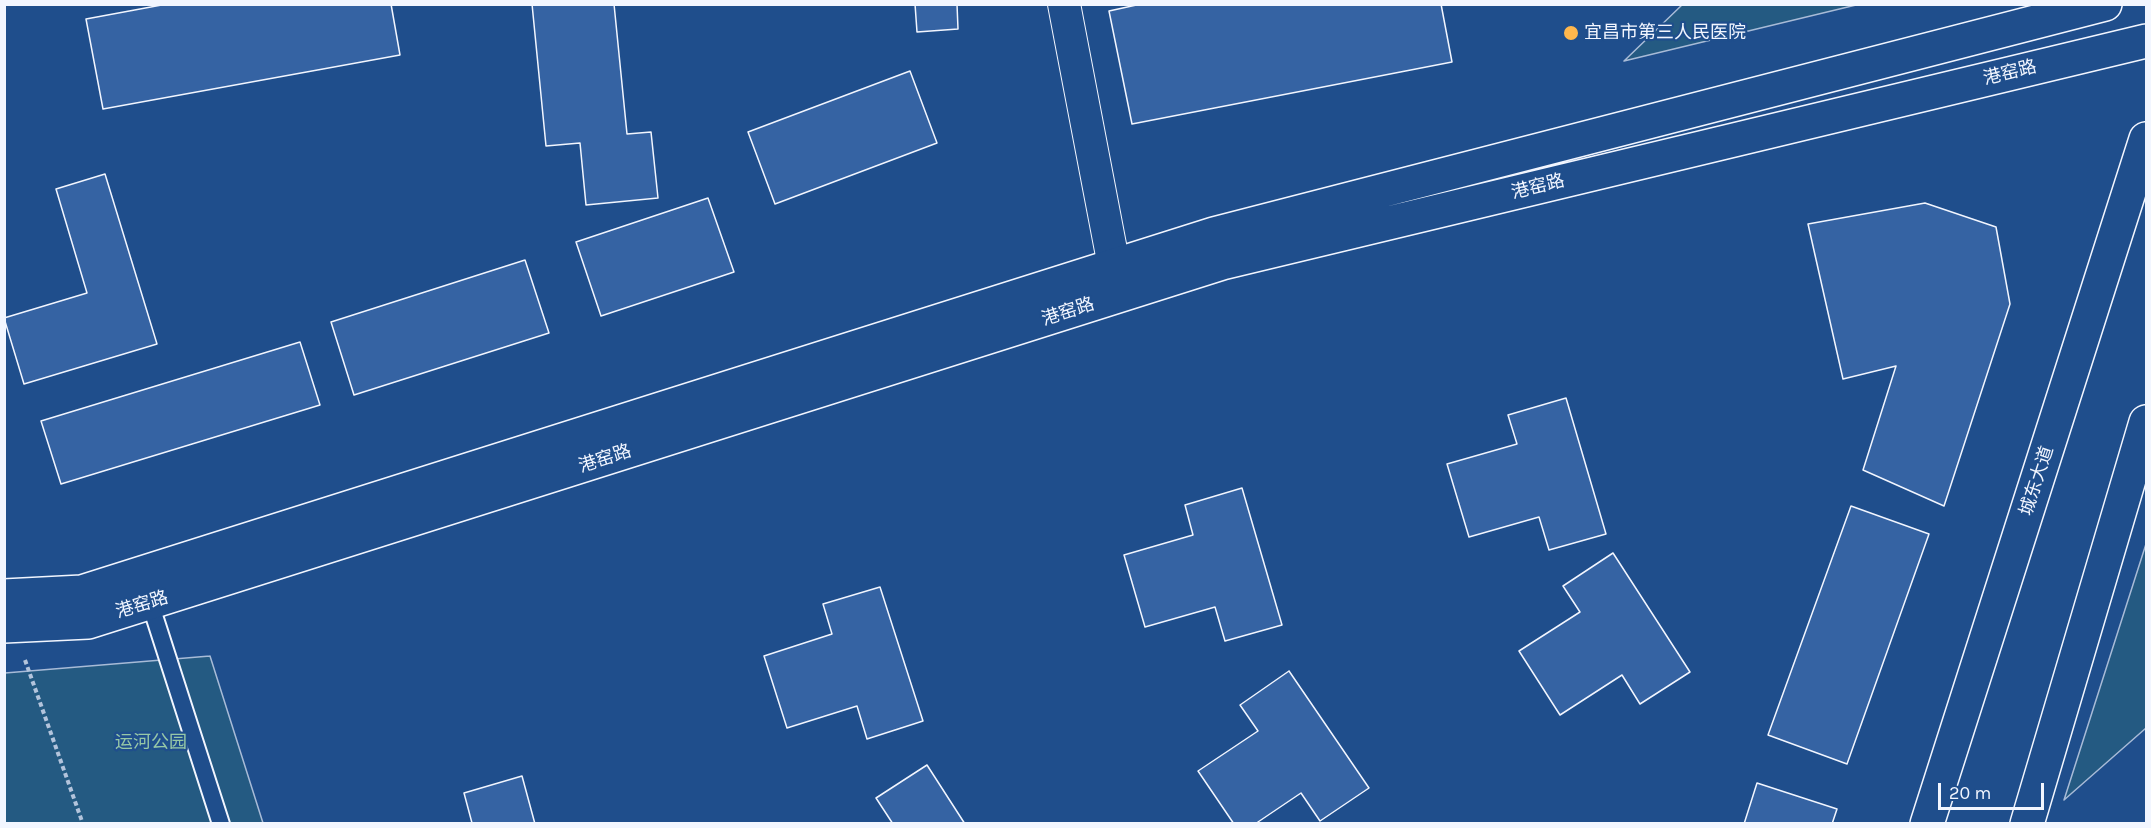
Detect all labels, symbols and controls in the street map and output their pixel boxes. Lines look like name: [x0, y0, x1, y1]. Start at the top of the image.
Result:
place label: 宜昌市第三人民医院: [1584, 22, 1746, 44]
marker: 宜昌市第三人民医院: [1562, 24, 1580, 42]
street label: 港窑路: [1981, 56, 2039, 90]
street label: 港窑路: [1509, 170, 1567, 204]
street label: 港窑路: [1039, 293, 1097, 331]
street label: 港窑路: [576, 440, 634, 478]
street label: 城东大道: [2016, 443, 2058, 519]
street label: 港窑路: [113, 587, 171, 623]
park label: 运河公园: [115, 732, 187, 754]
scale bar: [1941, 771, 2048, 809]
text: 20 m: [1949, 782, 1991, 804]

